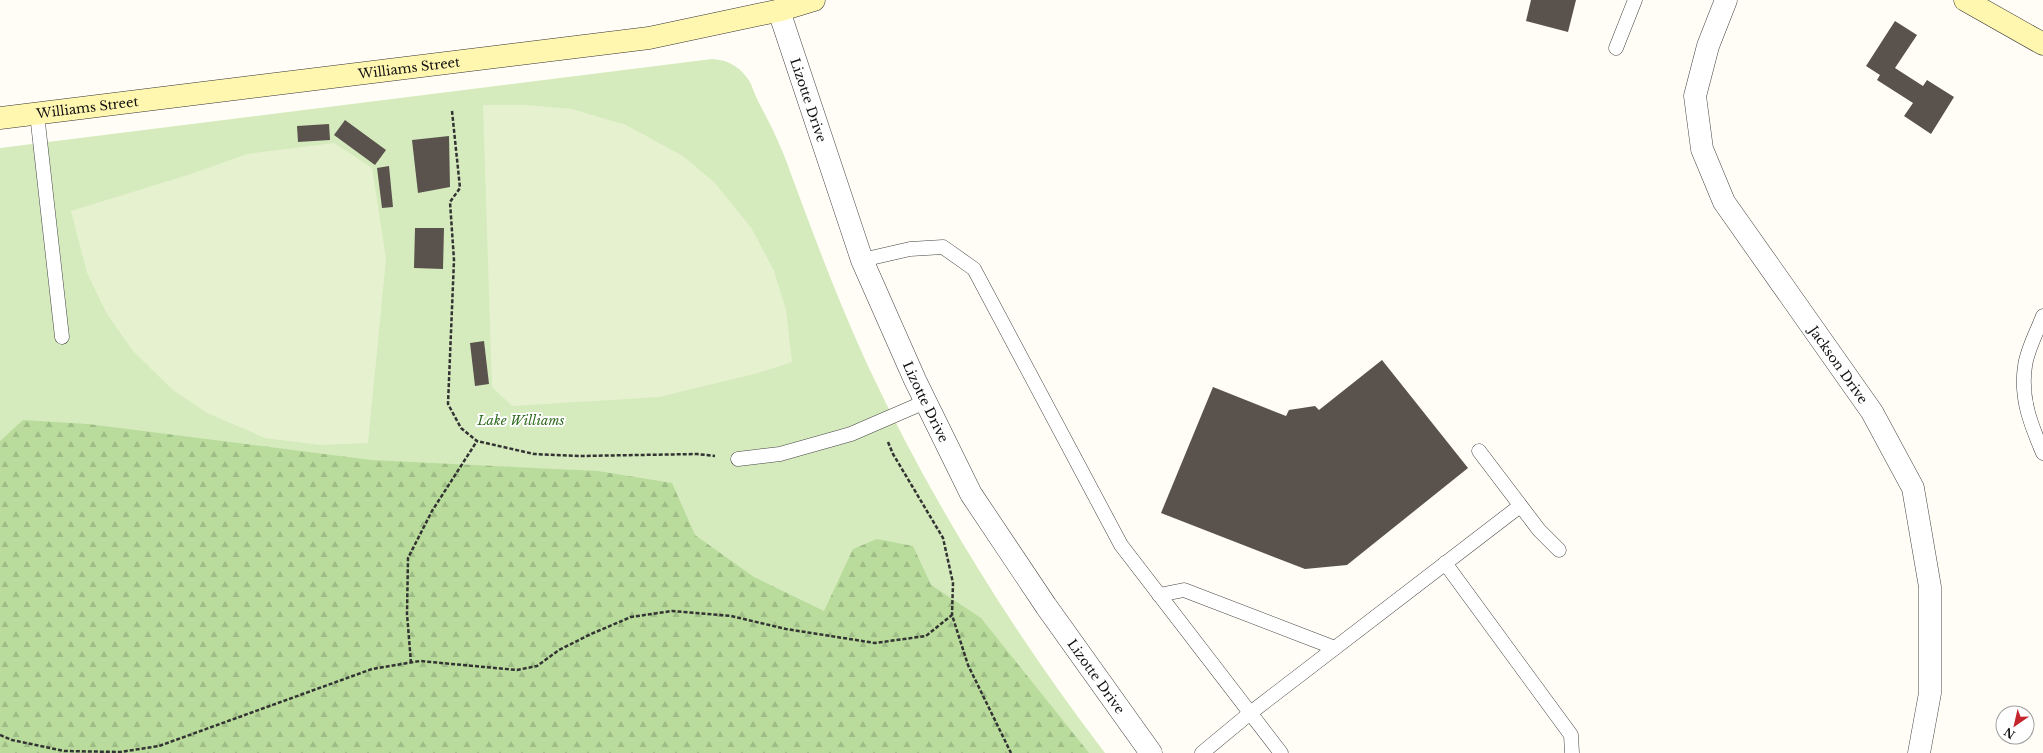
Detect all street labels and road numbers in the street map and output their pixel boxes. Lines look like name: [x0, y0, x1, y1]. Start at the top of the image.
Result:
street label: Williams Street: [356, 53, 461, 82]
street label: Lizotte Drive: [787, 56, 831, 145]
street label: Williams Street: [34, 93, 139, 122]
street label: Jackson Drive: [1804, 321, 1872, 407]
street label: Lizotte Drive: [899, 359, 953, 445]
street label: Lizotte Drive: [1064, 636, 1129, 717]

